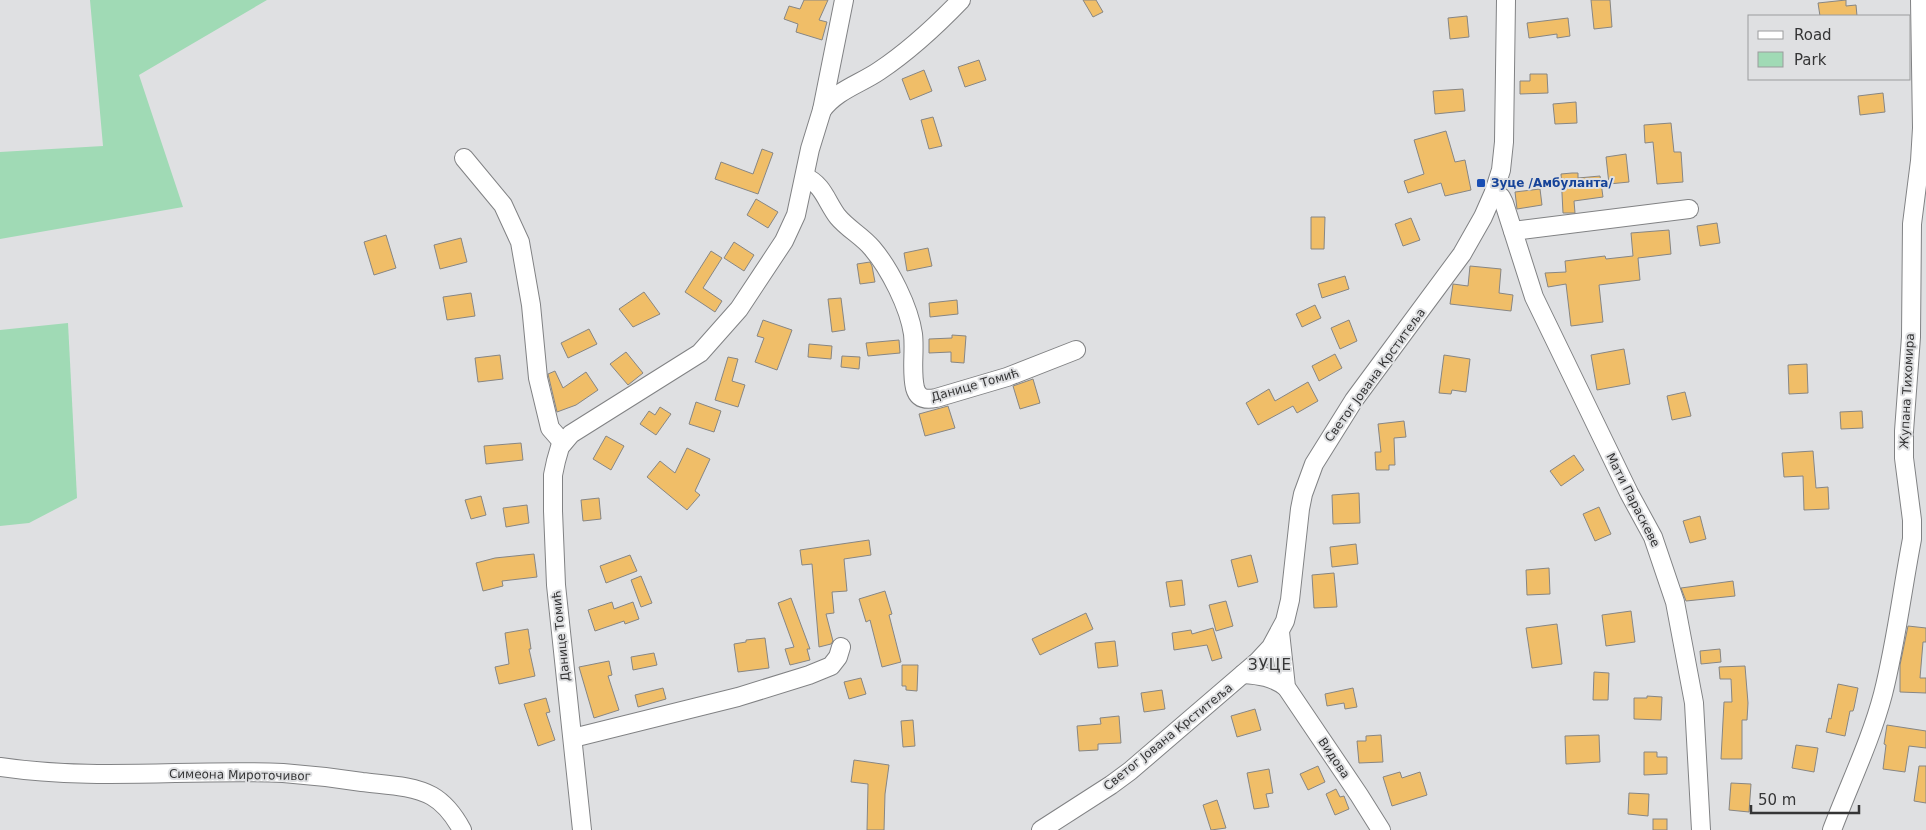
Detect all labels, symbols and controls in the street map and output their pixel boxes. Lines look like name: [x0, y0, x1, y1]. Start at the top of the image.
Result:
legend: [1748, 15, 1911, 80]
text: Road: [1794, 26, 1832, 44]
text: Park: [1794, 51, 1827, 69]
place label: Зуце /Амбуланта/: [1491, 176, 1613, 190]
marker: Зуце /Амбуланта/: [1475, 177, 1487, 189]
street label: Светог Јована Крститеља: [1322, 305, 1428, 445]
street label: Жупана Тихомира: [1897, 333, 1917, 449]
street label: Данице Томић: [929, 366, 1021, 404]
street label: Мати Параскеве: [1603, 451, 1663, 549]
street label: Данице Томић: [549, 590, 573, 682]
district label: ЗУЦЕ: [1248, 656, 1292, 674]
street label: Светог Јована Крститеља: [1101, 681, 1235, 793]
street label: Видова: [1315, 735, 1353, 781]
street label: Симеона Мироточивог: [169, 767, 311, 783]
scale bar: [1751, 782, 1858, 814]
text: 50 m: [1758, 791, 1796, 809]

